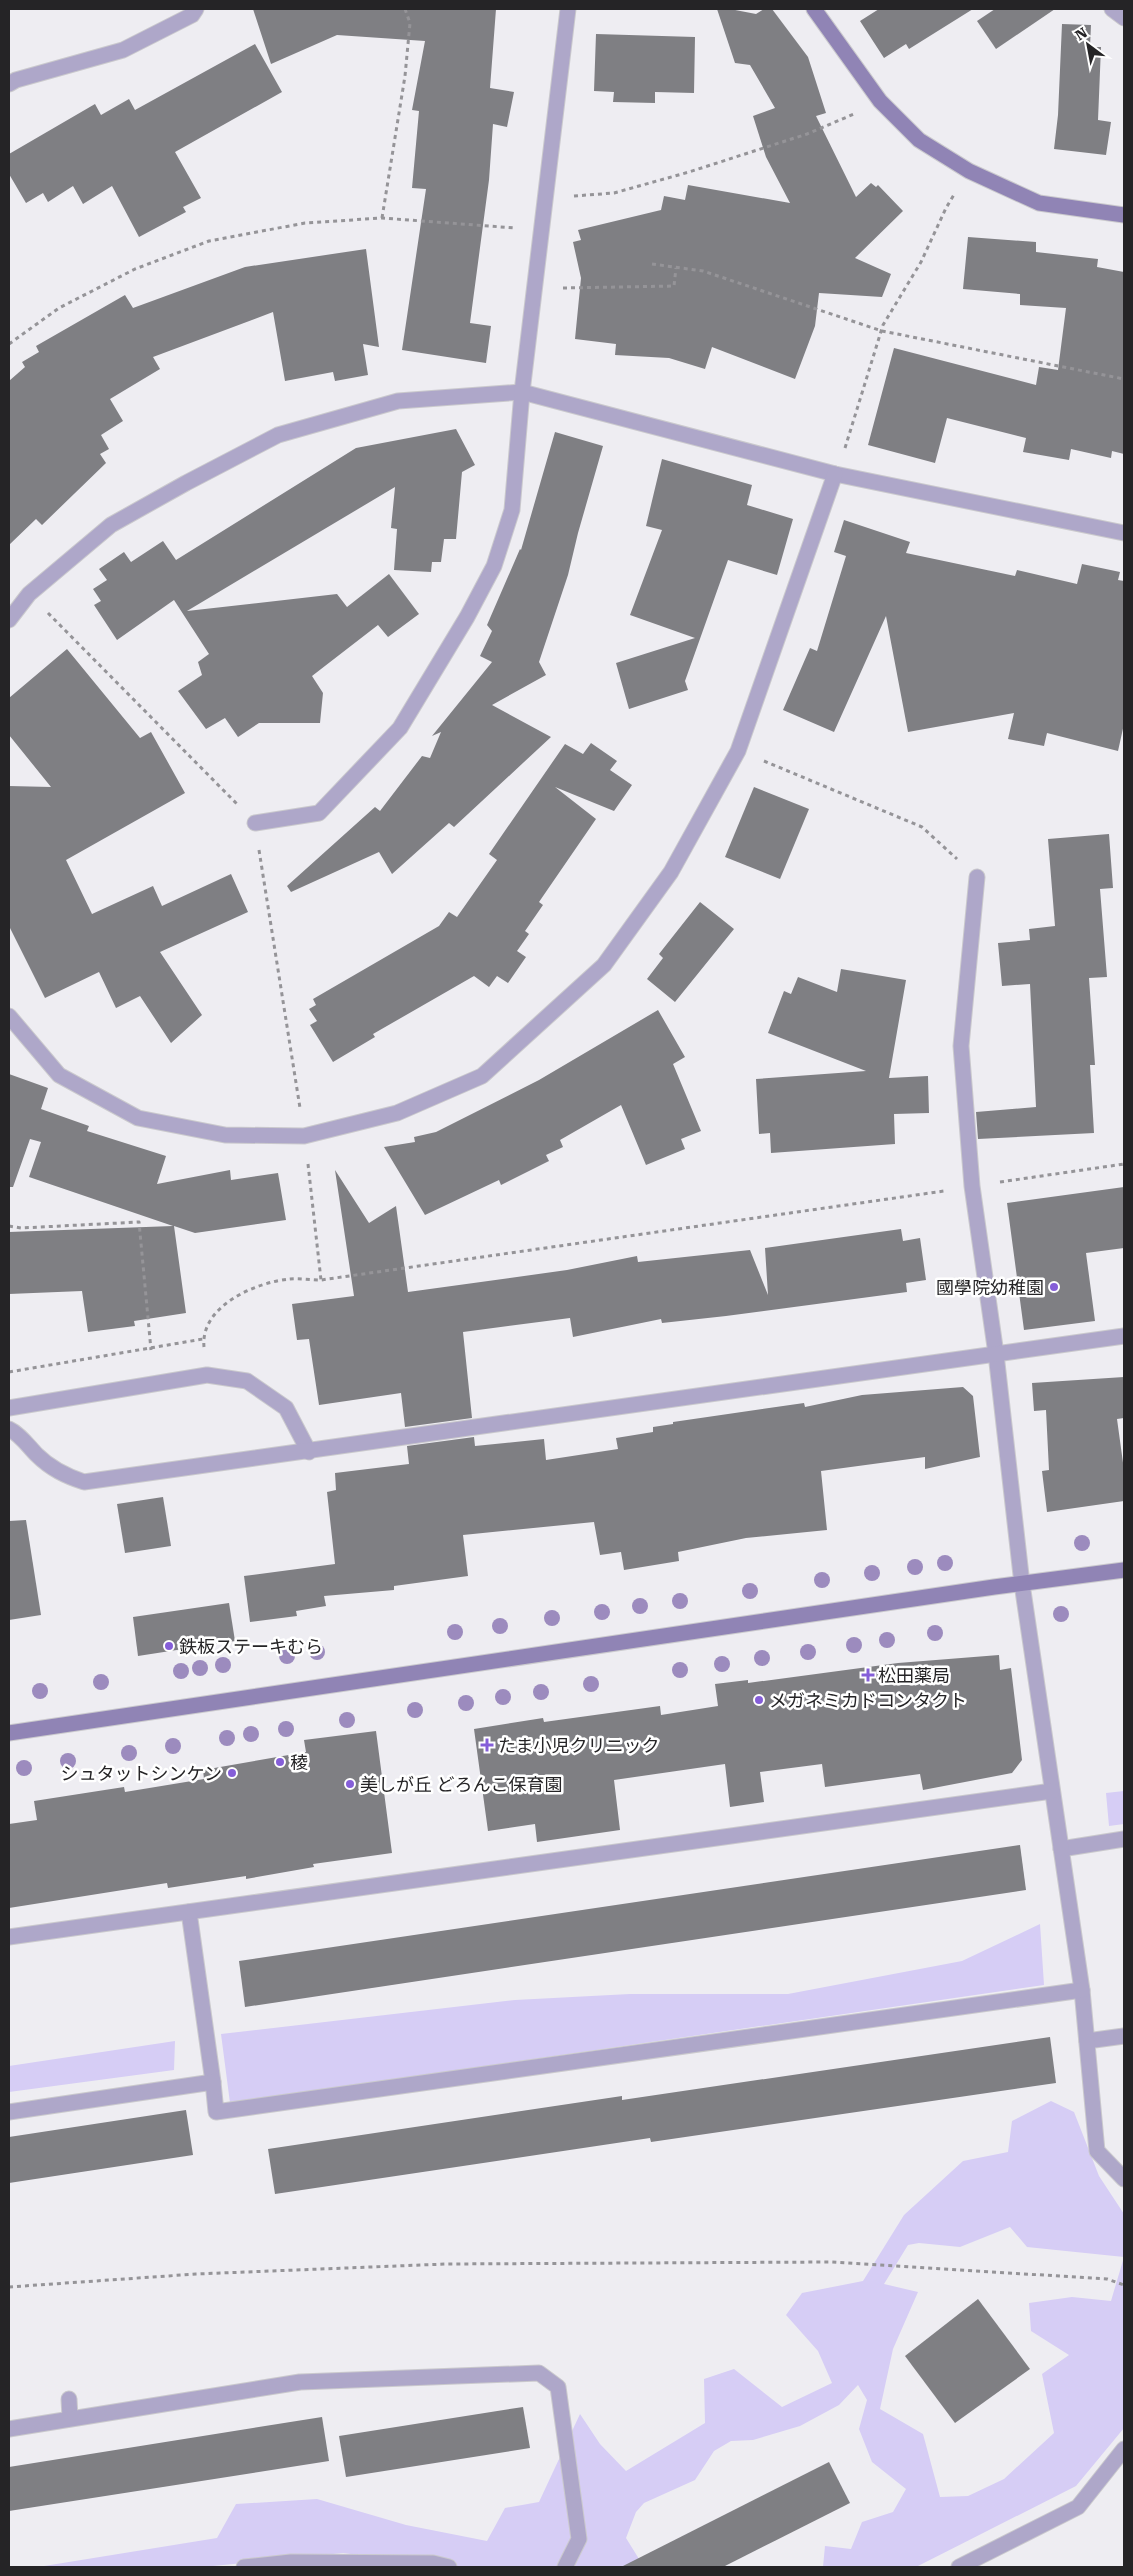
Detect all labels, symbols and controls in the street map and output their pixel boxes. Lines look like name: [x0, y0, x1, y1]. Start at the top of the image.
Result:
north arrow: [1063, 20, 1113, 70]
text: N: [1072, 24, 1090, 44]
place label: 國學院幼稚園: [936, 1277, 1044, 1298]
marker: 國學院幼稚園: [1048, 1281, 1060, 1293]
place label: 鉄板ステーキむら: [179, 1636, 323, 1657]
marker: 鉄板ステーキむら: [163, 1640, 175, 1652]
place label: 松田薬局: [878, 1665, 950, 1686]
marker: 松田薬局: [862, 1669, 874, 1681]
place label: メガネミカドコンタクト: [769, 1690, 967, 1711]
marker: メガネミカドコンタクト: [753, 1694, 765, 1706]
place label: たま小児クリニック: [498, 1735, 659, 1756]
marker: たま小児クリニック: [480, 1738, 494, 1752]
place label: 稜: [290, 1752, 308, 1773]
marker: 稜: [274, 1756, 286, 1768]
place label: シュタットシンケン: [61, 1763, 222, 1784]
marker: シュタットシンケン: [226, 1767, 238, 1779]
place label: 美しが丘 どろんこ保育園: [360, 1774, 563, 1795]
marker: 美しが丘 どろんこ保育園: [344, 1778, 356, 1790]

